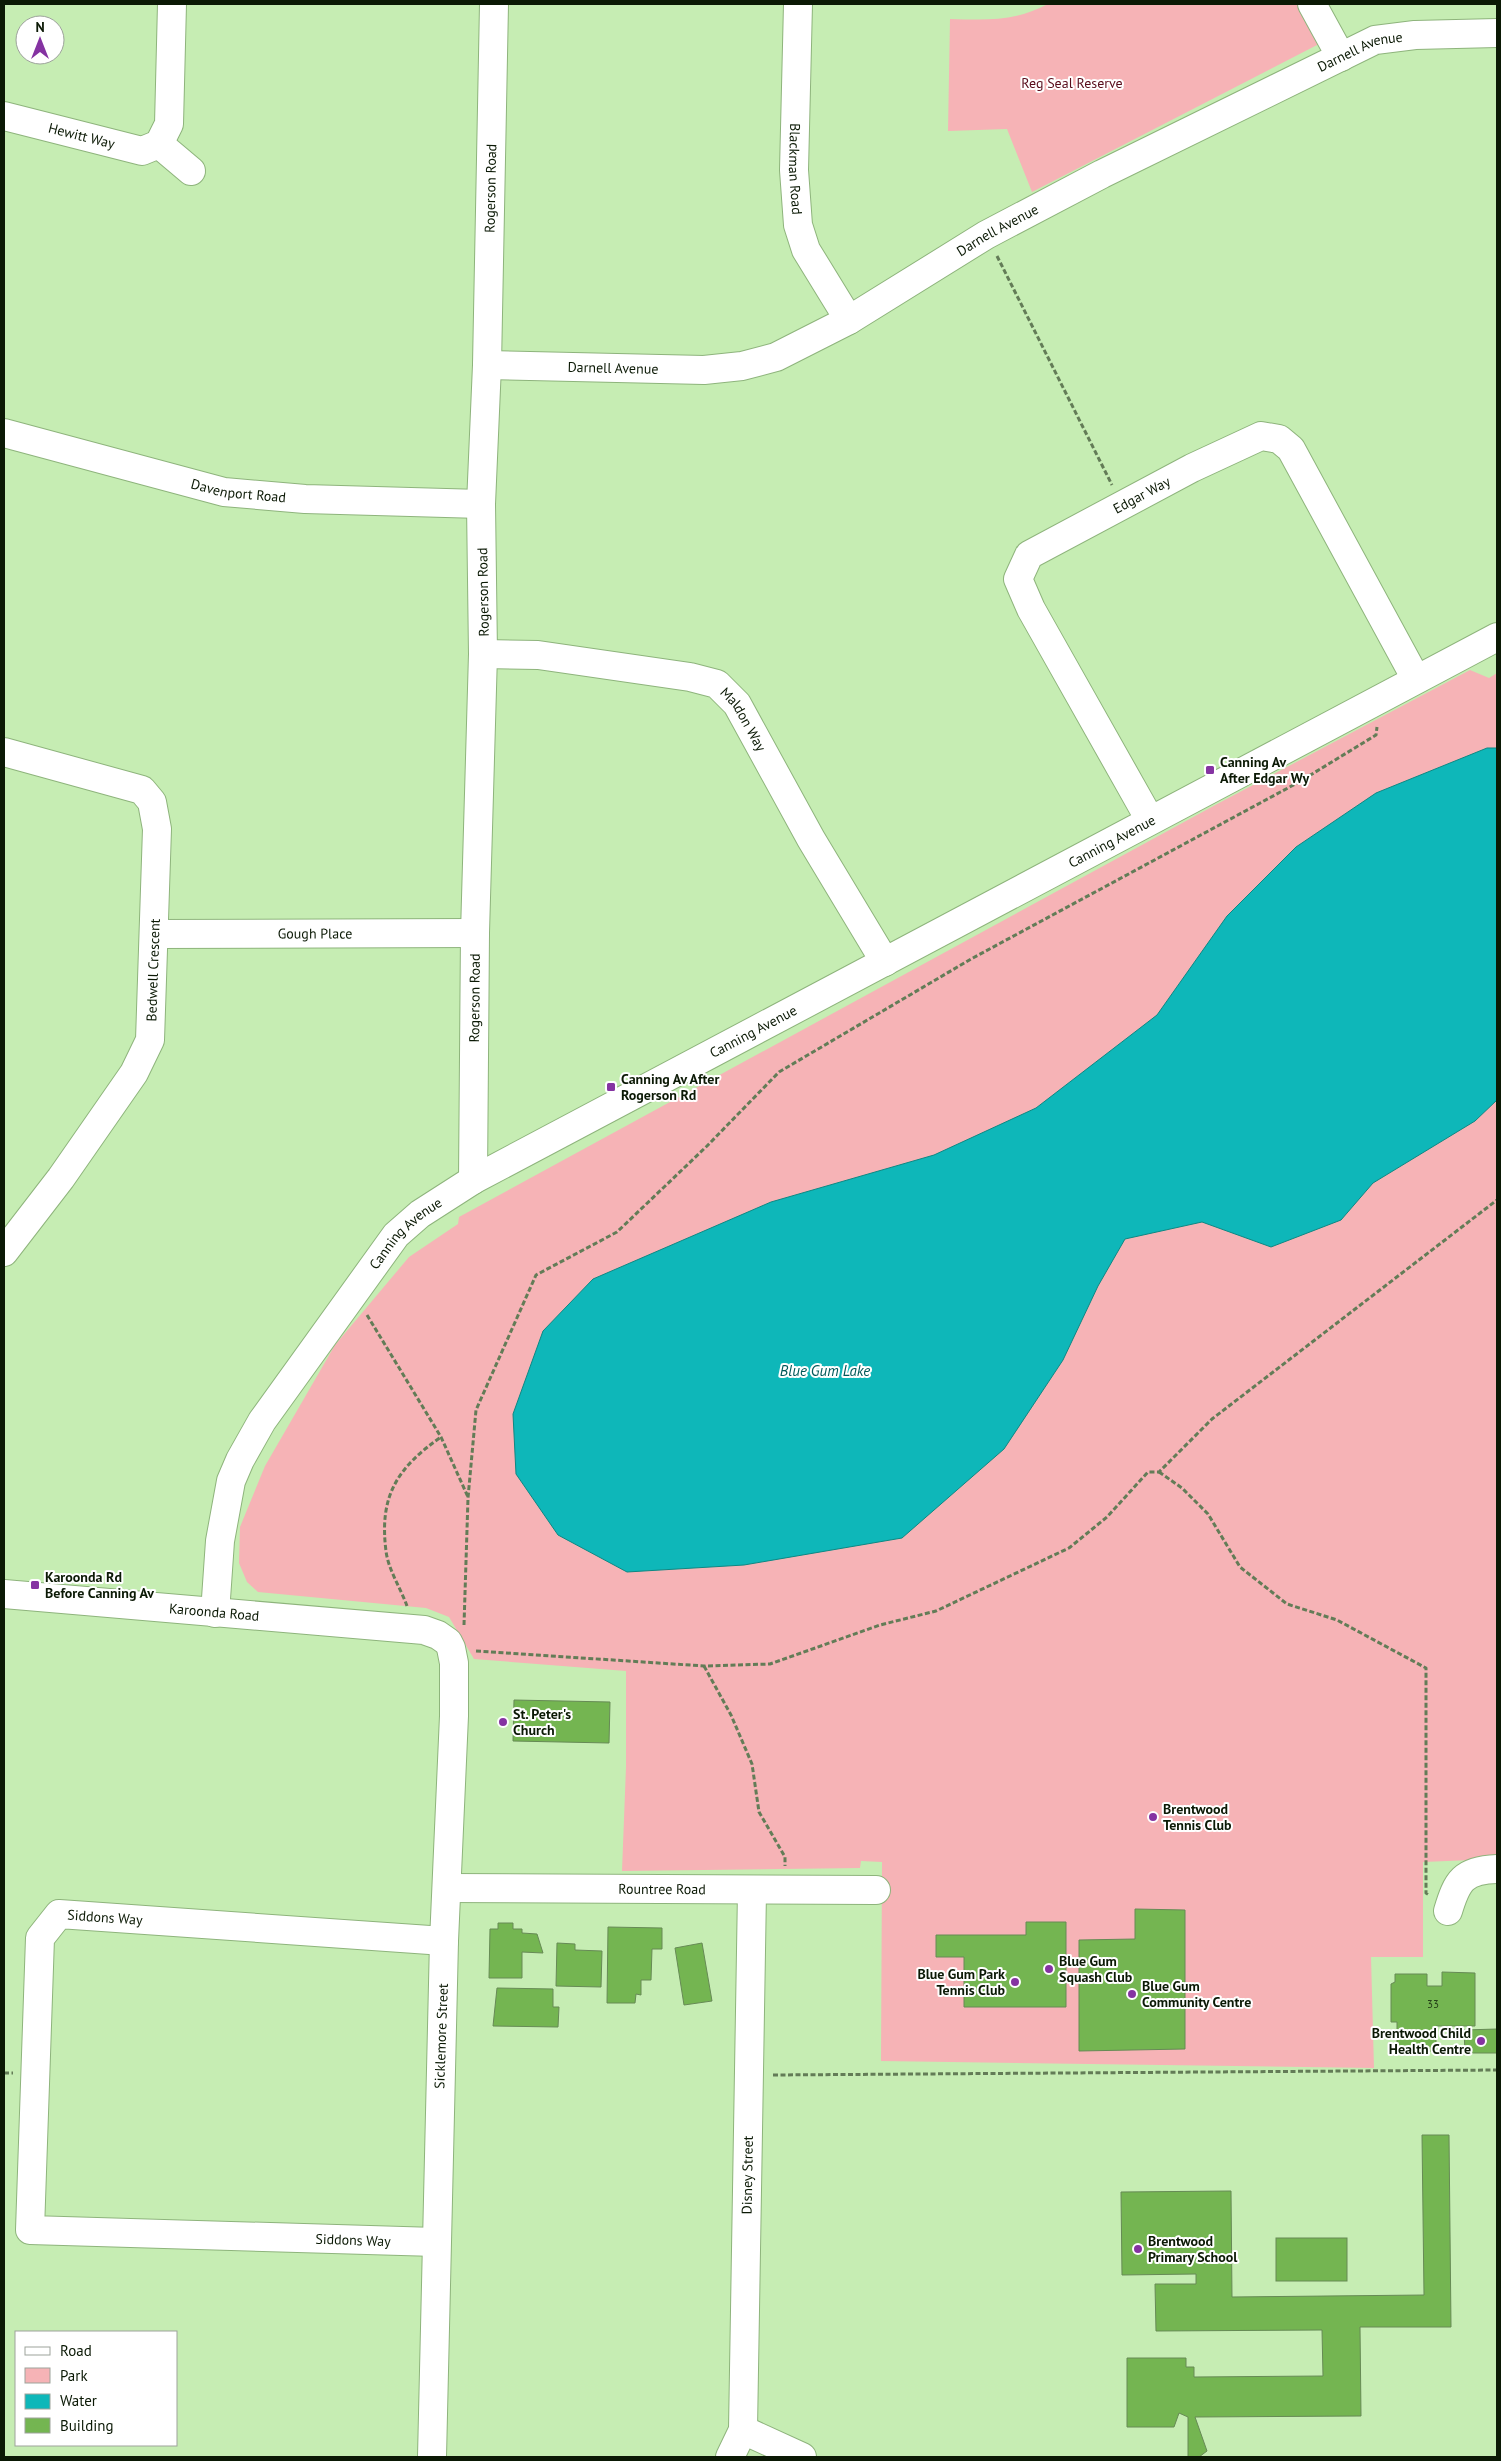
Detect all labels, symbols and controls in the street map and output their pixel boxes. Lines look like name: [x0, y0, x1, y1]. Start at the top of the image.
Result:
north arrow: [15, 15, 65, 65]
text: N: [35, 18, 45, 36]
street label: Darnell Avenue: [1314, 28, 1404, 76]
park label: Reg Seal Reserve: [1021, 74, 1123, 92]
street label: Hewitt Way: [46, 119, 117, 153]
street label: Blackman Road: [785, 123, 806, 215]
street label: Rogerson Road: [481, 144, 500, 233]
street label: Darnell Avenue: [953, 200, 1041, 260]
street label: Darnell Avenue: [567, 358, 659, 378]
street label: Edgar Way: [1110, 472, 1174, 517]
street label: Davenport Road: [189, 475, 287, 506]
street label: Rogerson Road: [473, 547, 493, 637]
street label: Maldon Way: [716, 683, 770, 755]
place label: Canning Av After Edgar Wy: [1220, 753, 1310, 787]
marker: Canning Av After Edgar Wy: [1204, 764, 1216, 776]
street label: Canning Avenue: [1065, 811, 1159, 872]
street label: Bedwell Crescent: [142, 918, 164, 1022]
street label: Gough Place: [278, 924, 352, 943]
street label: Rogerson Road: [465, 953, 484, 1043]
street label: Canning Avenue: [706, 1001, 800, 1062]
place label: Canning Av After Rogerson Rd: [621, 1070, 719, 1104]
marker: Canning Av After Rogerson Rd: [605, 1081, 617, 1093]
street label: Canning Avenue: [365, 1193, 445, 1273]
water label: Blue Gum Lake: [780, 1361, 870, 1380]
place label: Karoonda Rd Before Canning Av: [45, 1568, 154, 1602]
marker: Karoonda Rd Before Canning Av: [29, 1579, 41, 1591]
street label: Karoonda Road: [168, 1599, 260, 1625]
place label: St. Peter's Church: [513, 1705, 571, 1739]
marker: St. Peter's Church: [497, 1716, 509, 1728]
place label: Brentwood Tennis Club: [1163, 1800, 1232, 1834]
marker: Brentwood Tennis Club: [1147, 1811, 1159, 1823]
street label: Rountree Road: [618, 1880, 706, 1898]
street label: Siddons Way: [67, 1906, 144, 1929]
place label: Blue Gum Squash Club: [1059, 1952, 1133, 1986]
marker: Blue Gum Squash Club: [1043, 1963, 1055, 1975]
place label: Blue Gum Park Tennis Club: [917, 1965, 1005, 1999]
marker: Blue Gum Park Tennis Club: [1009, 1976, 1021, 1988]
place label: Blue Gum Community Centre: [1142, 1977, 1251, 2011]
street label: Sicklemore Street: [430, 1983, 452, 2089]
marker: Blue Gum Community Centre: [1126, 1988, 1138, 2000]
house number: 33: [1427, 1997, 1439, 2011]
place label: Brentwood Child Health Centre: [1372, 2024, 1471, 2058]
marker: Brentwood Child Health Centre: [1475, 2035, 1487, 2047]
street label: Disney Street: [738, 2135, 757, 2215]
street label: Siddons Way: [315, 2230, 391, 2250]
place label: Brentwood Primary School: [1148, 2232, 1238, 2266]
marker: Brentwood Primary School: [1132, 2243, 1144, 2255]
legend: [15, 2331, 178, 2446]
text: Road: [60, 2341, 92, 2360]
text: Park: [60, 2366, 88, 2385]
text: Water: [60, 2391, 97, 2410]
text: Building: [60, 2416, 114, 2435]

